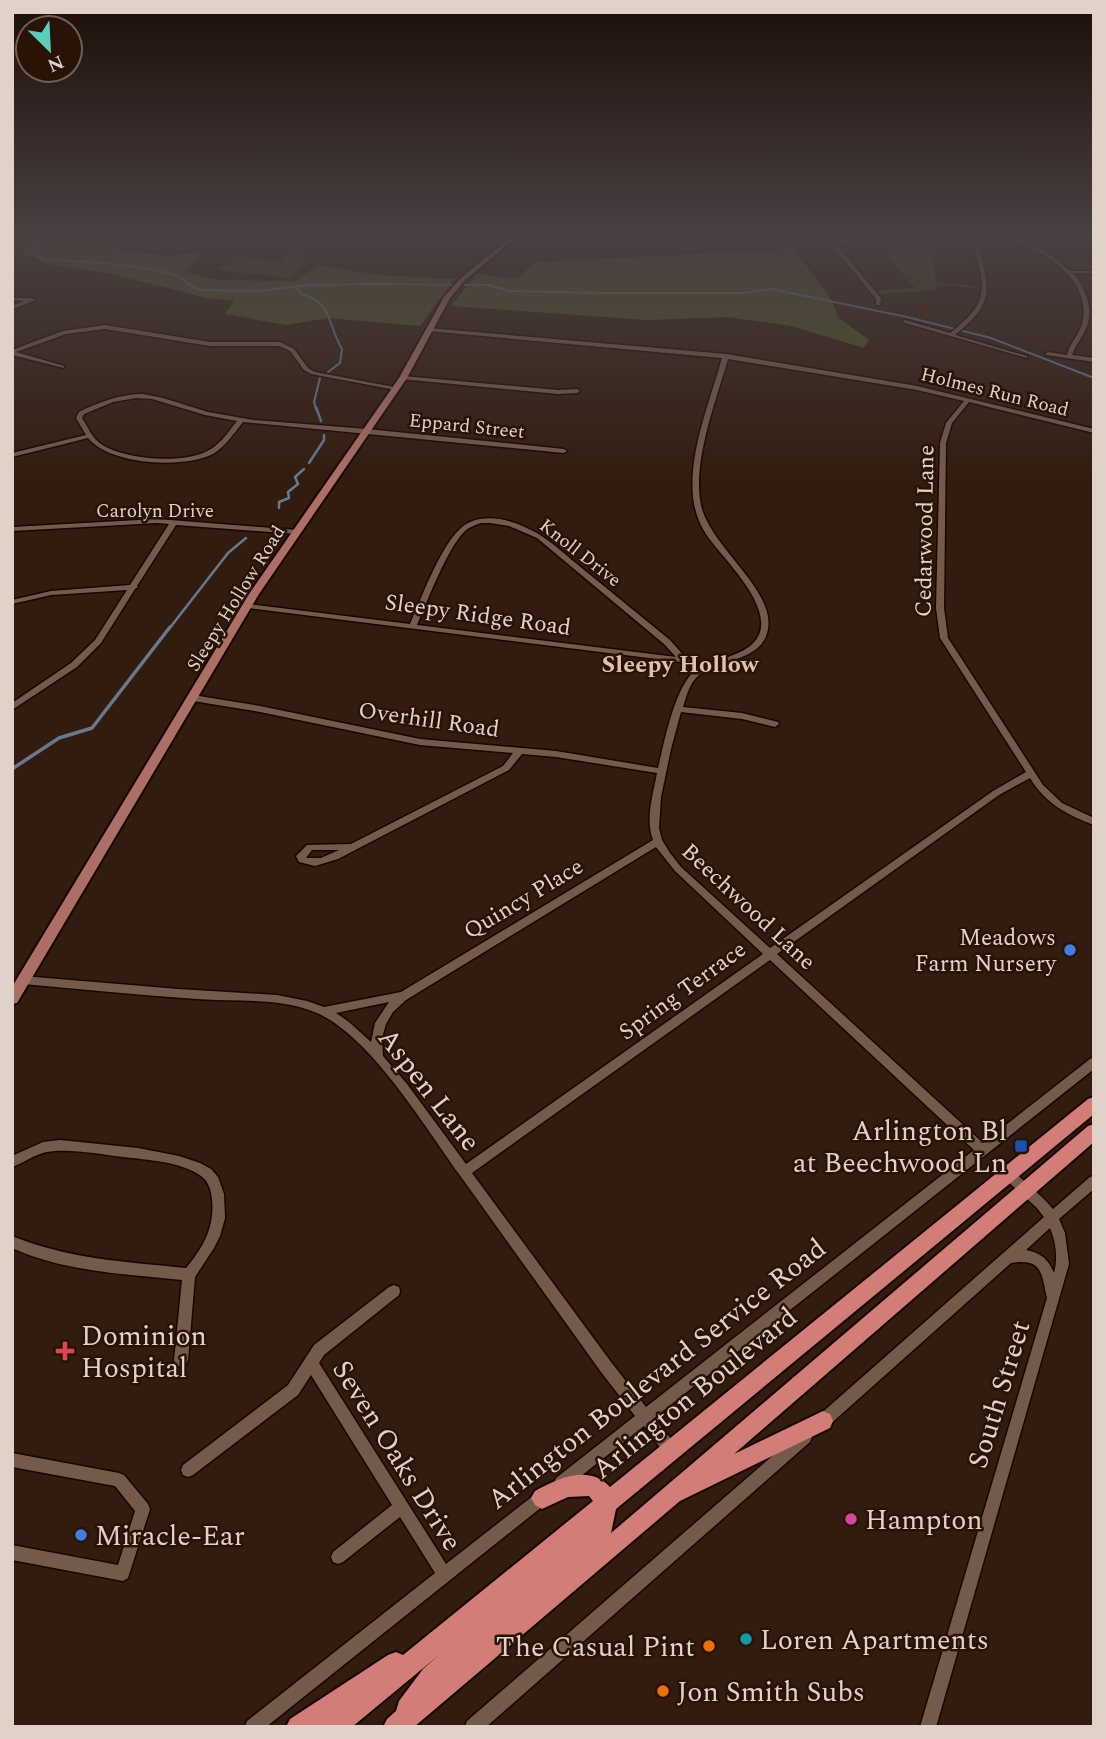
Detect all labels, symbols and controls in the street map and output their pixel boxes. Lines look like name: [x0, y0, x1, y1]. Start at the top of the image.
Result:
north arrow: [14, 14, 84, 84]
text: N: [42, 47, 68, 80]
street label: Holmes Run Road: [918, 360, 1072, 425]
street label: Eppard Street: [408, 406, 526, 447]
street label: Cedarwood Lane: [906, 445, 945, 618]
street label: Carolyn Drive: [96, 497, 214, 526]
street label: Knoll Drive: [533, 512, 627, 595]
street label: Sleepy Hollow Road: [180, 520, 293, 678]
street label: Sleepy Ridge Road: [383, 585, 573, 646]
district label: Sleepy Hollow: [602, 647, 760, 683]
street label: Overhill Road: [356, 693, 502, 748]
street label: Beechwood Lane: [673, 835, 823, 979]
street label: Quincy Place: [457, 850, 591, 949]
place label: Meadows Farm Nursery: [915, 921, 1057, 982]
street label: Spring Terrace: [612, 933, 754, 1050]
marker: Meadows Farm Nursery: [1062, 942, 1078, 958]
street label: Aspen Lane: [367, 1019, 491, 1161]
place label: Arlington Bl at Beechwood Ln: [793, 1110, 1007, 1185]
marker: Arlington Bl at Beechwood Ln: [1013, 1138, 1029, 1154]
street label: Arlington Boulevard Service Road: [480, 1230, 832, 1516]
street label: Arlington Boulevard: [585, 1299, 803, 1485]
place label: Dominion Hospital: [81, 1315, 207, 1390]
street label: South Street: [957, 1315, 1042, 1474]
marker: Dominion Hospital: [55, 1341, 75, 1361]
street label: Seven Oaks Drive: [321, 1352, 473, 1560]
place label: Hampton: [865, 1499, 983, 1542]
marker: Hampton: [843, 1511, 859, 1527]
place label: Miracle-Ear: [95, 1515, 245, 1558]
marker: Miracle-Ear: [73, 1527, 89, 1543]
place label: Loren Apartments: [760, 1619, 989, 1662]
place label: The Casual Pint: [496, 1626, 695, 1669]
marker: Loren Apartments: [738, 1631, 754, 1647]
marker: The Casual Pint: [701, 1638, 717, 1654]
place label: Jon Smith Subs: [677, 1671, 865, 1714]
marker: Jon Smith Subs: [655, 1683, 671, 1699]

